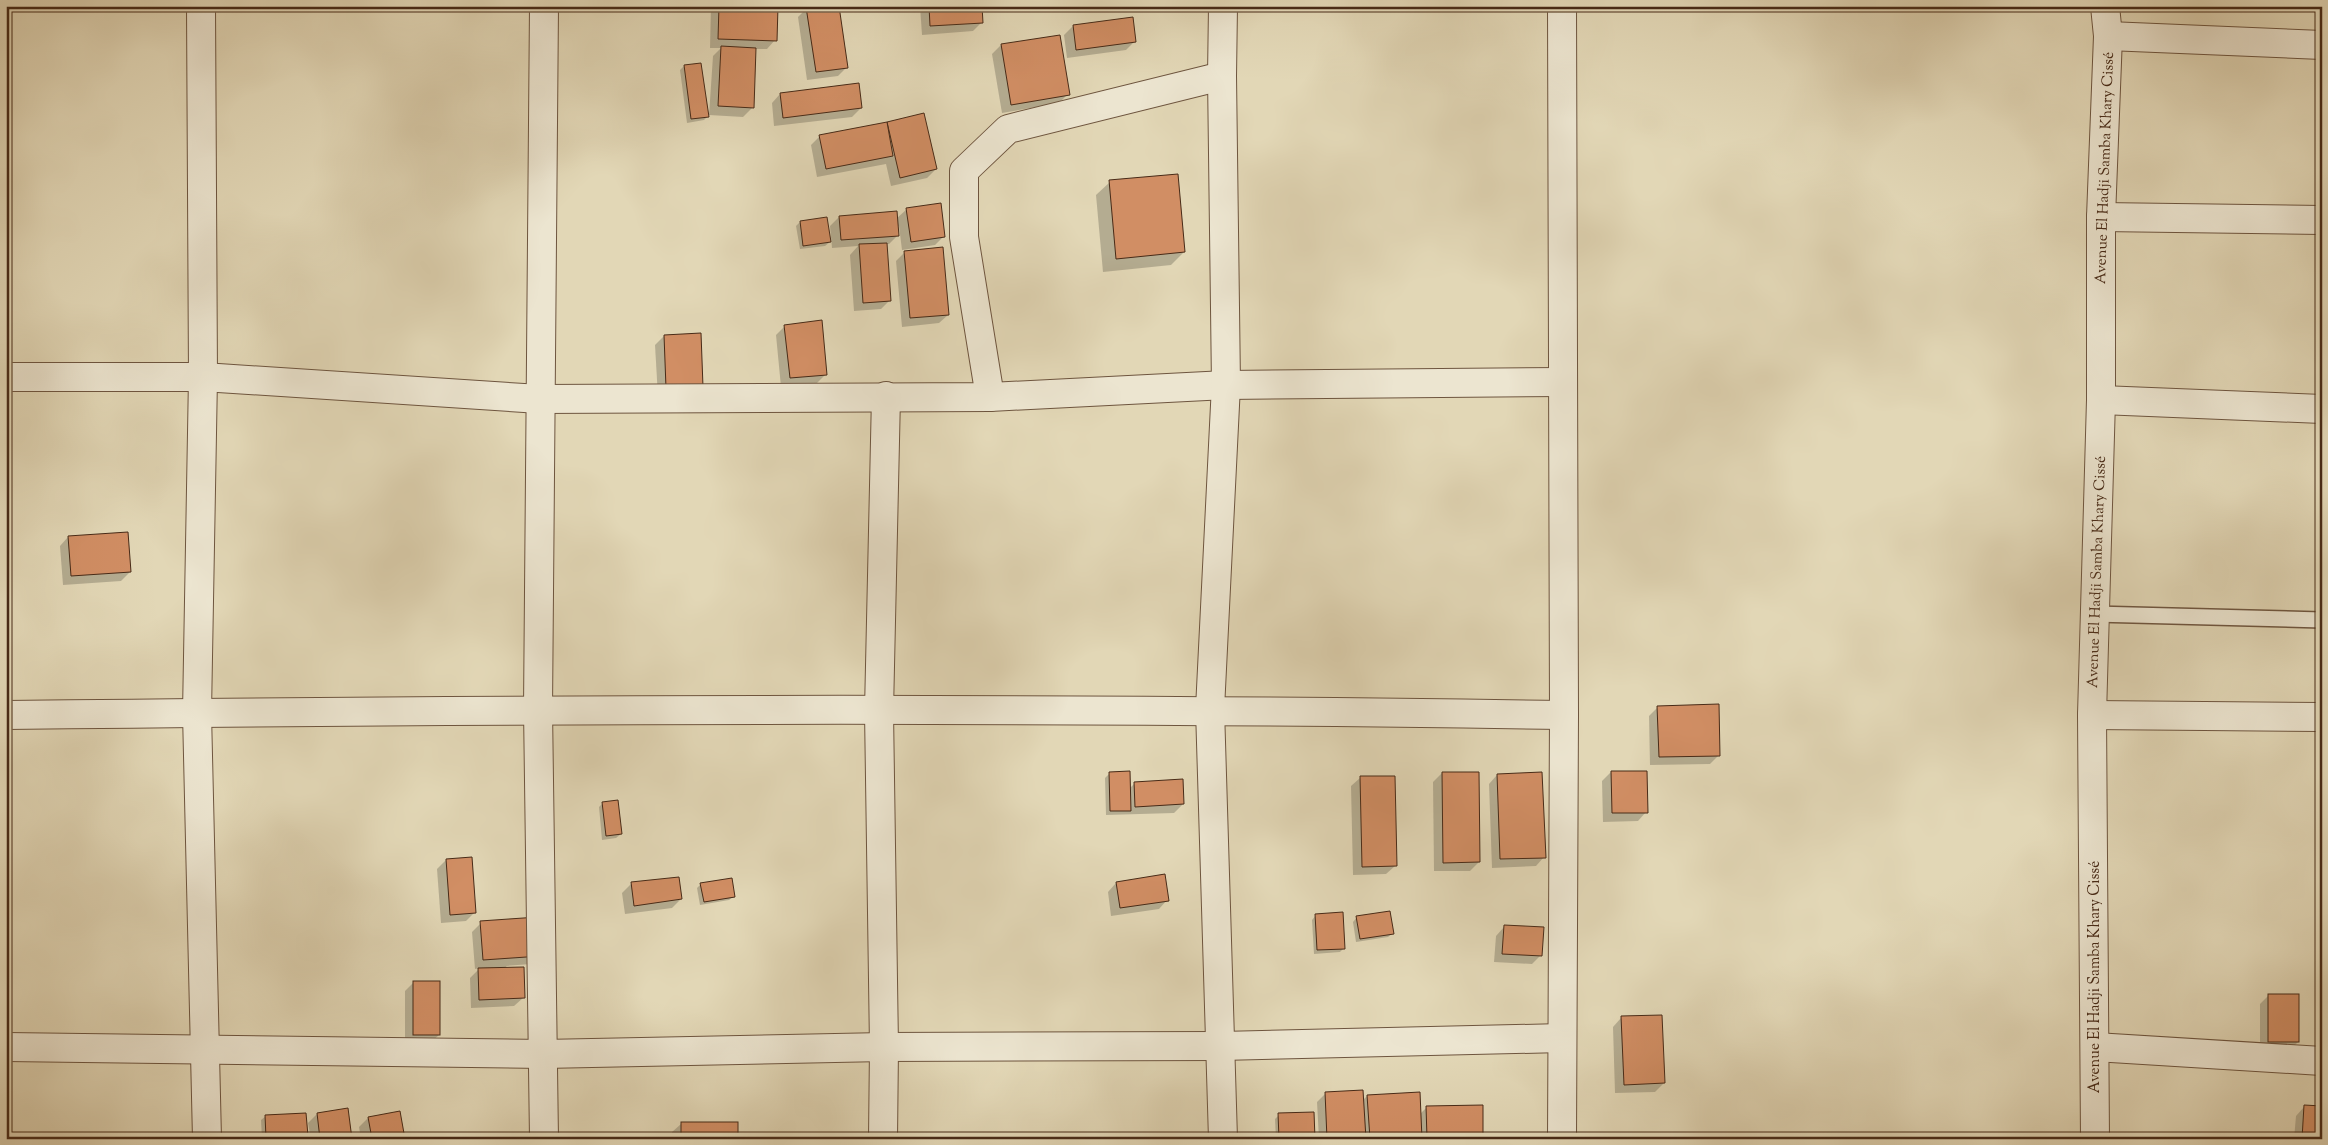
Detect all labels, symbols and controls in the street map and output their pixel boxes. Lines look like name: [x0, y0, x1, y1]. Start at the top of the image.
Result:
street label: Avenue El Hadji Samba Khary Cissé: [2091, 52, 2120, 285]
street label: Avenue El Hadji Samba Khary Cissé: [2083, 456, 2112, 689]
street label: Avenue El Hadji Samba Khary Cissé: [2085, 861, 2106, 1093]

